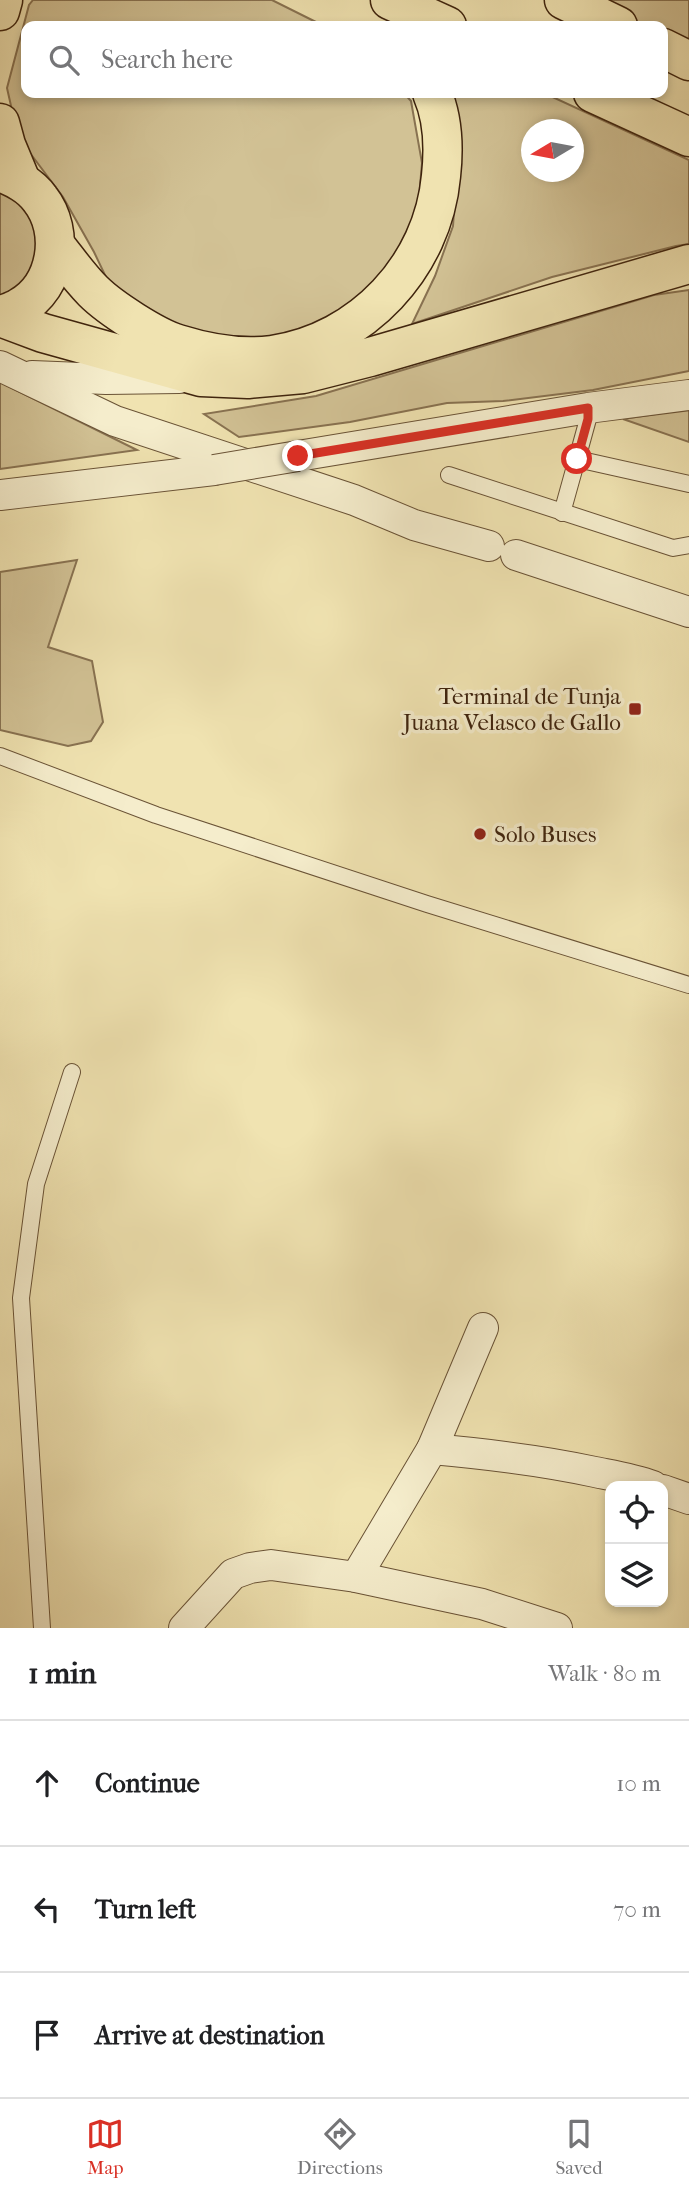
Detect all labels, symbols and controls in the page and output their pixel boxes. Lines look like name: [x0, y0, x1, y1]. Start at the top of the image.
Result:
search box: [21, 21, 668, 98]
icon: search: [45, 41, 83, 79]
text: Search here: [101, 44, 233, 75]
north arrow: [521, 119, 584, 182]
route end: [282, 440, 313, 471]
route start: [561, 443, 592, 474]
place label: Terminal de Tunja Juana Velasco de Gallo: [401, 683, 621, 736]
marker: Terminal de Tunja Juana Velasco de Gallo: [627, 701, 643, 717]
place label: Solo Buses: [494, 821, 596, 848]
marker: Solo Buses: [472, 826, 488, 842]
map controls: [605, 1481, 668, 1607]
button: locate: [605, 1481, 668, 1544]
button: layers: [605, 1544, 668, 1607]
text: 1 min: [28, 1656, 96, 1691]
text: Walk · 80 m: [548, 1660, 661, 1687]
icon: ahead: [28, 1764, 66, 1802]
text: Continue: [95, 1768, 200, 1799]
text: 10 m: [616, 1770, 661, 1797]
icon: left: [28, 1890, 66, 1928]
text: Turn left: [95, 1894, 196, 1925]
text: 70 m: [613, 1896, 661, 1923]
icon: arrive: [28, 2016, 66, 2054]
text: Arrive at destination: [95, 2020, 325, 2051]
tab: Map: [86, 2115, 124, 2179]
tab: Directions: [297, 2115, 383, 2179]
tab: Saved: [555, 2115, 603, 2179]

